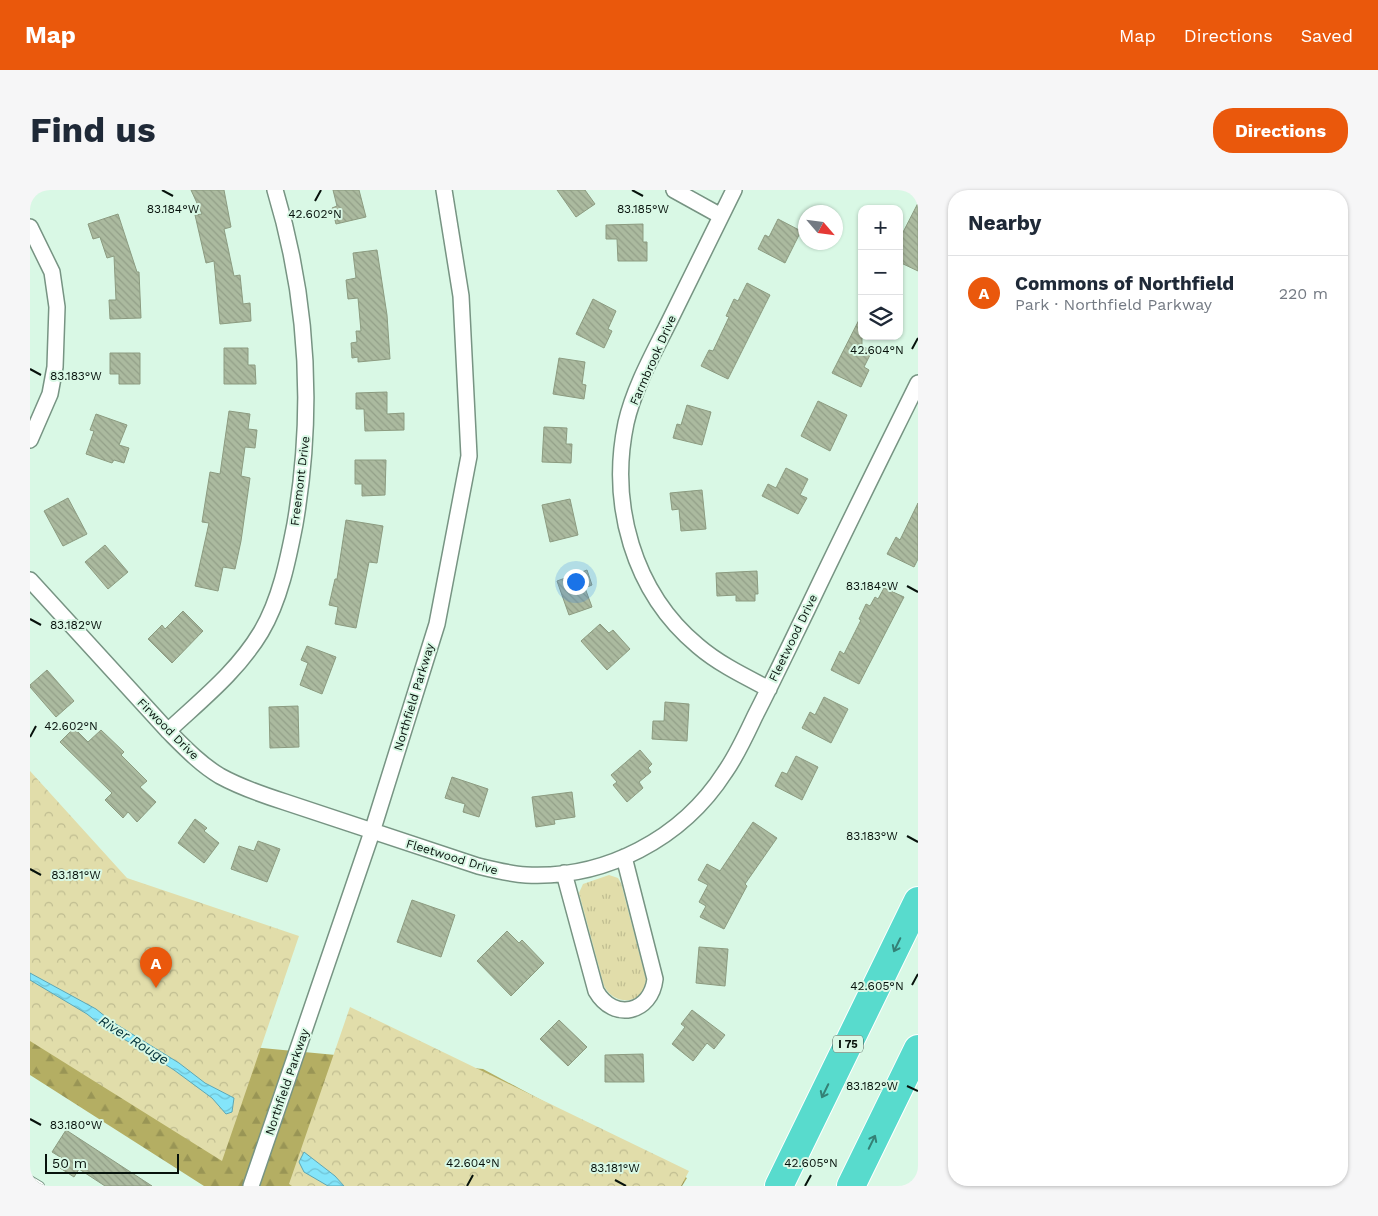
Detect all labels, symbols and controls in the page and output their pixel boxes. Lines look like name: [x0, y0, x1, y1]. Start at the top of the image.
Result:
text: Map: [25, 21, 76, 49]
text: Map: [1119, 25, 1156, 46]
text: Directions: [1184, 25, 1273, 46]
text: Saved: [1301, 25, 1353, 46]
button: Directions: [1213, 108, 1348, 153]
text: Find us: [30, 109, 156, 151]
text: 83.184°W: [147, 202, 200, 216]
text: 83.185°W: [617, 202, 669, 216]
north arrow: [798, 205, 843, 250]
map controls: [858, 205, 903, 340]
button: +: [858, 205, 903, 250]
text: 42.602°N: [288, 207, 342, 221]
text: Nearby: [968, 210, 1041, 235]
button: −: [858, 250, 903, 295]
text: Commons of Northfield: [1015, 272, 1234, 295]
text: A: [979, 284, 989, 303]
text: 220 m: [1279, 284, 1328, 303]
button: layers: [858, 295, 903, 340]
text: Park · Northfield Parkway: [1015, 295, 1212, 314]
street label: Farmbrook Drive: [627, 313, 679, 407]
text: 42.604°N: [850, 343, 904, 357]
text: 83.183°W: [50, 369, 102, 383]
street label: Freemont Drive: [288, 435, 312, 527]
your location: [563, 569, 589, 595]
text: 83.184°W: [846, 579, 899, 593]
street label: Fleetwood Drive: [766, 592, 820, 684]
text: 83.182°W: [50, 618, 102, 632]
street label: Northfield Parkway: [391, 641, 437, 752]
street label: Firwood Drive: [134, 695, 202, 763]
text: 42.602°N: [44, 719, 98, 733]
text: 83.183°W: [846, 829, 898, 843]
street label: Fleetwood Drive: [404, 836, 500, 878]
text: 83.181°W: [51, 868, 101, 882]
one-way arrow: [891, 937, 901, 952]
pin: A: [140, 947, 172, 988]
text: 42.605°N: [850, 979, 904, 993]
water label: River Rouge: [96, 1012, 172, 1068]
street label: Northfield Parkway: [262, 1026, 312, 1137]
road number: I 75: [833, 1036, 863, 1052]
text: 83.182°W: [846, 1079, 898, 1093]
one-way arrow: [820, 1083, 829, 1098]
text: 83.180°W: [50, 1118, 103, 1132]
one-way arrow: [868, 1135, 877, 1150]
scale bar: [45, 1151, 179, 1174]
text: 50 m: [52, 1155, 87, 1171]
text: 42.604°N: [446, 1156, 500, 1170]
text: 42.605°N: [784, 1156, 838, 1170]
text: 83.181°W: [590, 1161, 640, 1175]

